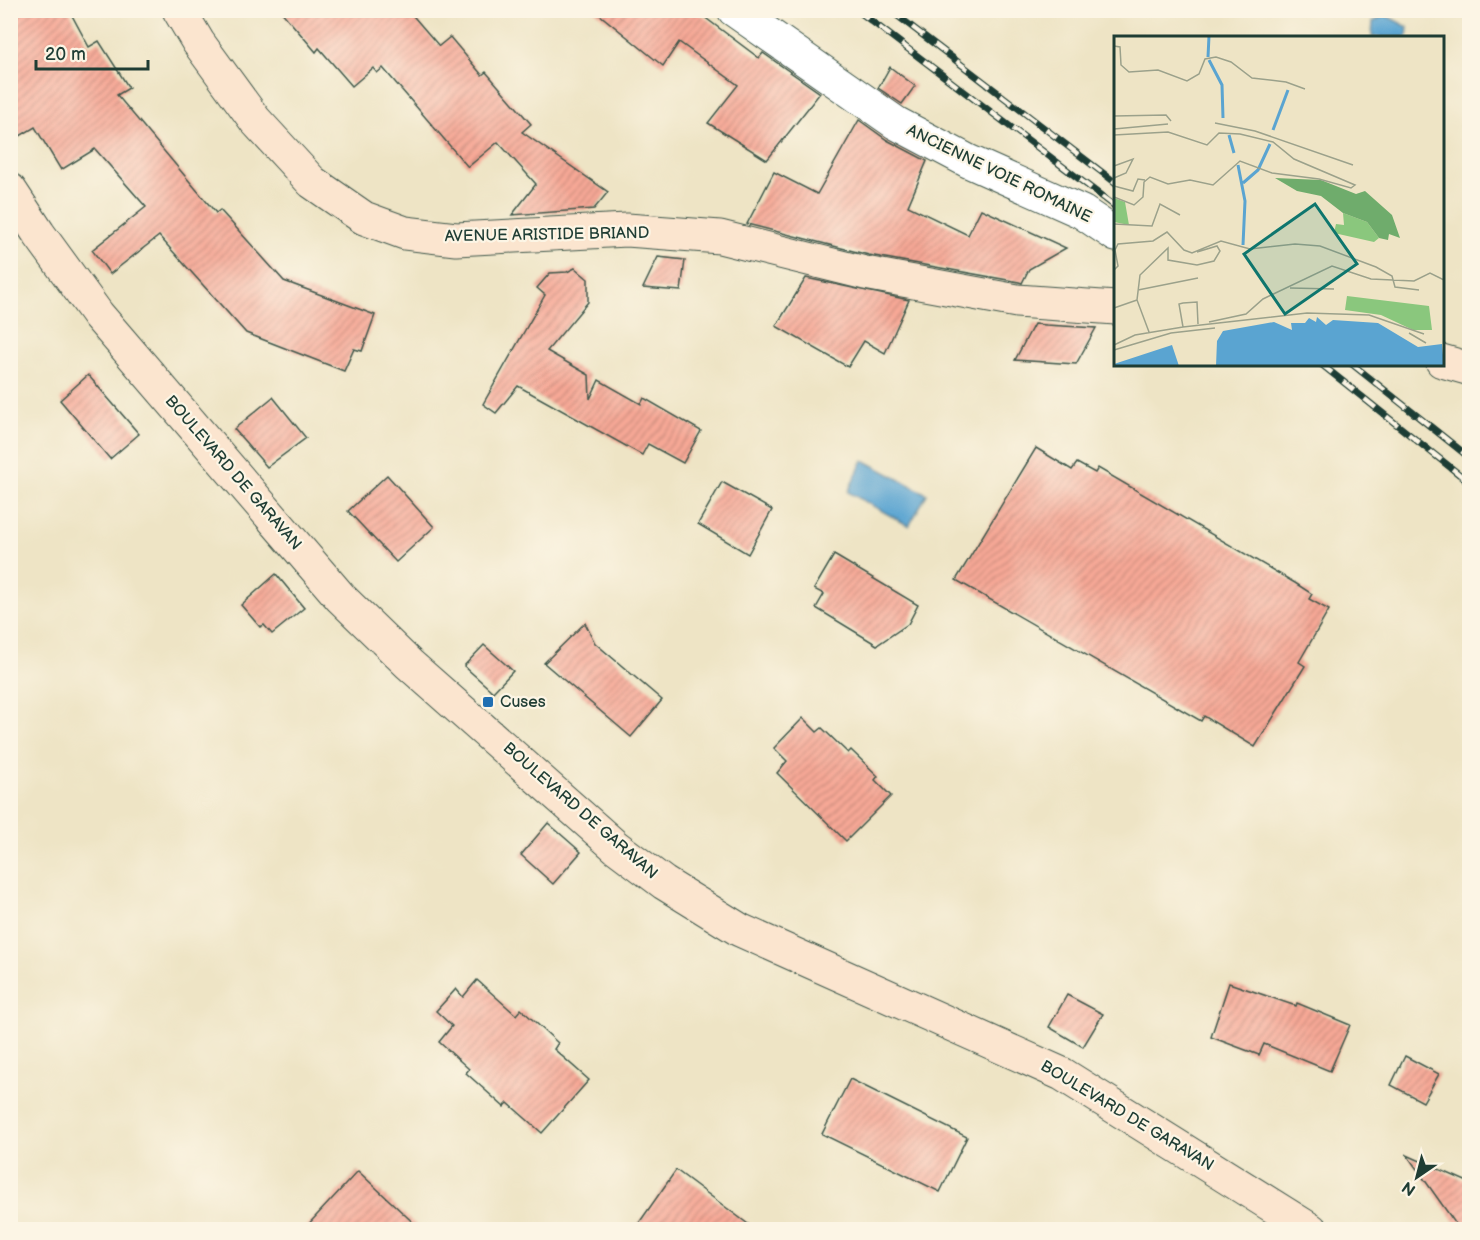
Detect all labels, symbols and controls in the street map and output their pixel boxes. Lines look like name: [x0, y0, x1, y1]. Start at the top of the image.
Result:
scale bar: [36, 33, 148, 71]
inset map: [1114, 36, 1444, 366]
text: 20 m: [45, 44, 86, 65]
street label: ANCIENNE VOIE ROMAINE: [903, 121, 1095, 227]
street label: AVENUE ARISTIDE BRIAND: [444, 224, 650, 246]
street label: BOULEVARD DE GARAVAN: [161, 392, 305, 554]
place label: Cuses: [500, 693, 546, 712]
marker: Cuses: [481, 695, 495, 709]
street label: BOULEVARD DE GARAVAN: [499, 739, 661, 883]
street label: BOULEVARD DE GARAVAN: [1037, 1057, 1217, 1175]
north arrow: [1387, 1147, 1447, 1207]
text: N: [1399, 1177, 1420, 1199]

